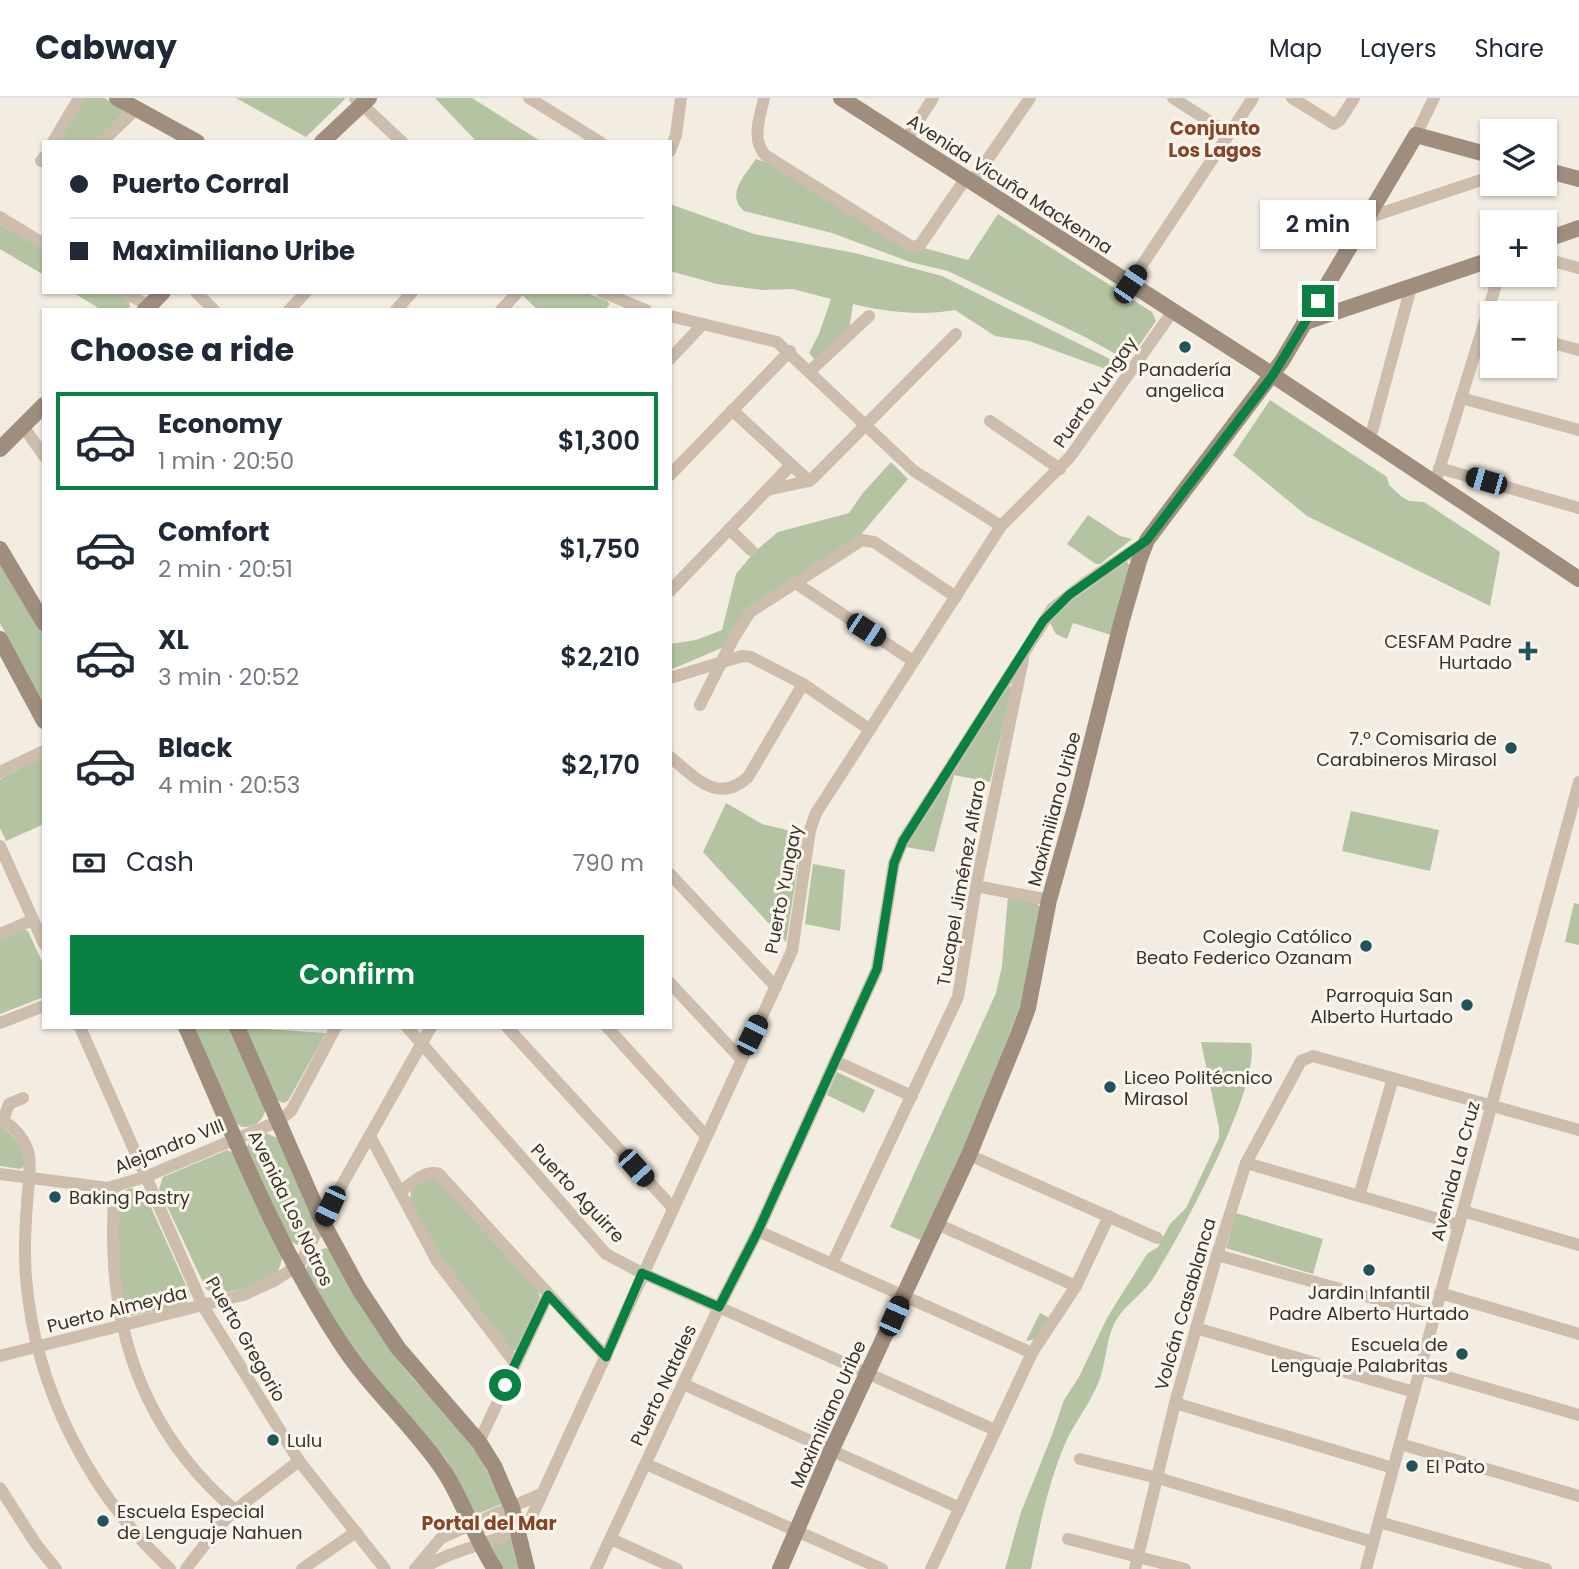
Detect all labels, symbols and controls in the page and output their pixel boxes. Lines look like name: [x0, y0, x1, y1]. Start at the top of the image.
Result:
text: Cabway: [35, 24, 177, 71]
text: Map: [1269, 32, 1322, 65]
text: Layers: [1360, 32, 1436, 65]
text: Share: [1474, 32, 1544, 65]
street label: Avenida Vicuña Mackenna: [902, 108, 1118, 260]
district label: Conjunto Los Lagos: [1168, 115, 1262, 164]
map controls: [1480, 119, 1557, 378]
button: layers: [1480, 119, 1557, 196]
text: Puerto Corral: [112, 166, 289, 202]
callout: 2 min: [1260, 200, 1376, 248]
text: 2 min: [1286, 208, 1350, 240]
button: +: [1480, 210, 1557, 287]
text: Maximiliano Uribe: [112, 233, 355, 269]
car: [1110, 261, 1151, 307]
route end: [1302, 285, 1334, 317]
button: −: [1480, 301, 1557, 378]
text: Choose a ride: [70, 327, 294, 372]
street label: Puerto Yungay: [1047, 331, 1143, 453]
marker: Panadería angelica: [1177, 339, 1193, 355]
place label: Panadería angelica: [1139, 357, 1231, 403]
text: Economy: [158, 406, 282, 442]
icon: car: [74, 410, 137, 473]
text: $1,300: [558, 423, 640, 459]
text: 1 min · 20:50: [158, 445, 294, 477]
car: [1463, 465, 1510, 497]
text: Comfort: [158, 514, 270, 550]
icon: car: [74, 518, 137, 581]
text: $1,750: [559, 531, 640, 567]
text: 2 min · 20:51: [158, 553, 293, 585]
car: [843, 610, 890, 650]
text: XL: [158, 622, 189, 658]
icon: car: [74, 626, 137, 689]
place label: CESFAM Padre Hurtado: [1384, 629, 1512, 675]
text: $2,210: [560, 639, 640, 675]
marker: CESFAM Padre Hurtado: [1518, 641, 1538, 661]
text: 3 min · 20:52: [158, 661, 299, 693]
place label: 7.º Comisaria de Carabineros Mirasol: [1316, 726, 1497, 772]
street label: Maximiliano Uribe: [1021, 729, 1087, 889]
text: Black: [158, 730, 232, 766]
icon: car: [74, 734, 137, 797]
marker: 7.º Comisaria de Carabineros Mirasol: [1503, 740, 1519, 756]
text: $2,170: [561, 747, 640, 783]
text: 4 min · 20:53: [158, 769, 300, 801]
street label: Tucapel Jiménez Alfaro: [931, 778, 991, 988]
street label: Puerto Yungay: [758, 822, 808, 956]
icon: cash: [70, 844, 108, 882]
text: Cash: [126, 844, 194, 880]
text: 790 m: [573, 847, 644, 879]
place label: Colegio Católico Beato Federico Ozanam: [1136, 924, 1352, 970]
button: Confirm: [70, 935, 644, 1015]
marker: Colegio Católico Beato Federico Ozanam: [1358, 938, 1374, 954]
place label: Parroquia San Alberto Hurtado: [1310, 983, 1453, 1029]
marker: Parroquia San Alberto Hurtado: [1459, 997, 1475, 1013]
car: [734, 1012, 771, 1058]
place label: Liceo Politécnico Mirasol: [1124, 1065, 1272, 1111]
marker: Liceo Politécnico Mirasol: [1102, 1079, 1118, 1095]
street label: Avenida La Cruz: [1424, 1098, 1486, 1244]
street label: Alejandro VIII: [110, 1113, 228, 1179]
street label: Avenida Los Notros: [242, 1126, 340, 1290]
street label: Puerto Aguirre: [525, 1138, 631, 1248]
car: [615, 1145, 658, 1191]
car: [312, 1183, 349, 1229]
place label: Baking Pastry: [69, 1185, 190, 1210]
marker: Baking Pastry: [47, 1189, 63, 1205]
street label: Volcán Casablanca: [1148, 1215, 1222, 1393]
marker: Jardin Infantil Padre Alberto Hurtado: [1361, 1262, 1377, 1278]
street label: Puerto Gregorio: [200, 1272, 292, 1406]
street label: Puerto Almeyda: [44, 1280, 190, 1338]
place label: Jardin Infantil Padre Alberto Hurtado: [1269, 1280, 1469, 1326]
car: [876, 1293, 913, 1339]
street label: Puerto Natales: [624, 1320, 702, 1450]
place label: Escuela de Lenguaje Palabritas: [1271, 1332, 1448, 1378]
street label: Maximiliano Uribe: [784, 1336, 872, 1492]
marker: Escuela de Lenguaje Palabritas: [1454, 1346, 1470, 1362]
route start: [489, 1369, 521, 1401]
place label: Lulu: [287, 1428, 322, 1453]
marker: Lulu: [265, 1432, 281, 1448]
place label: El Pato: [1426, 1454, 1485, 1479]
marker: El Pato: [1404, 1458, 1420, 1474]
place label: Escuela Especial de Lenguaje Nahuen: [117, 1499, 302, 1545]
district label: Portal del Mar: [421, 1510, 557, 1537]
marker: Escuela Especial de Lenguaje Nahuen: [95, 1513, 111, 1529]

